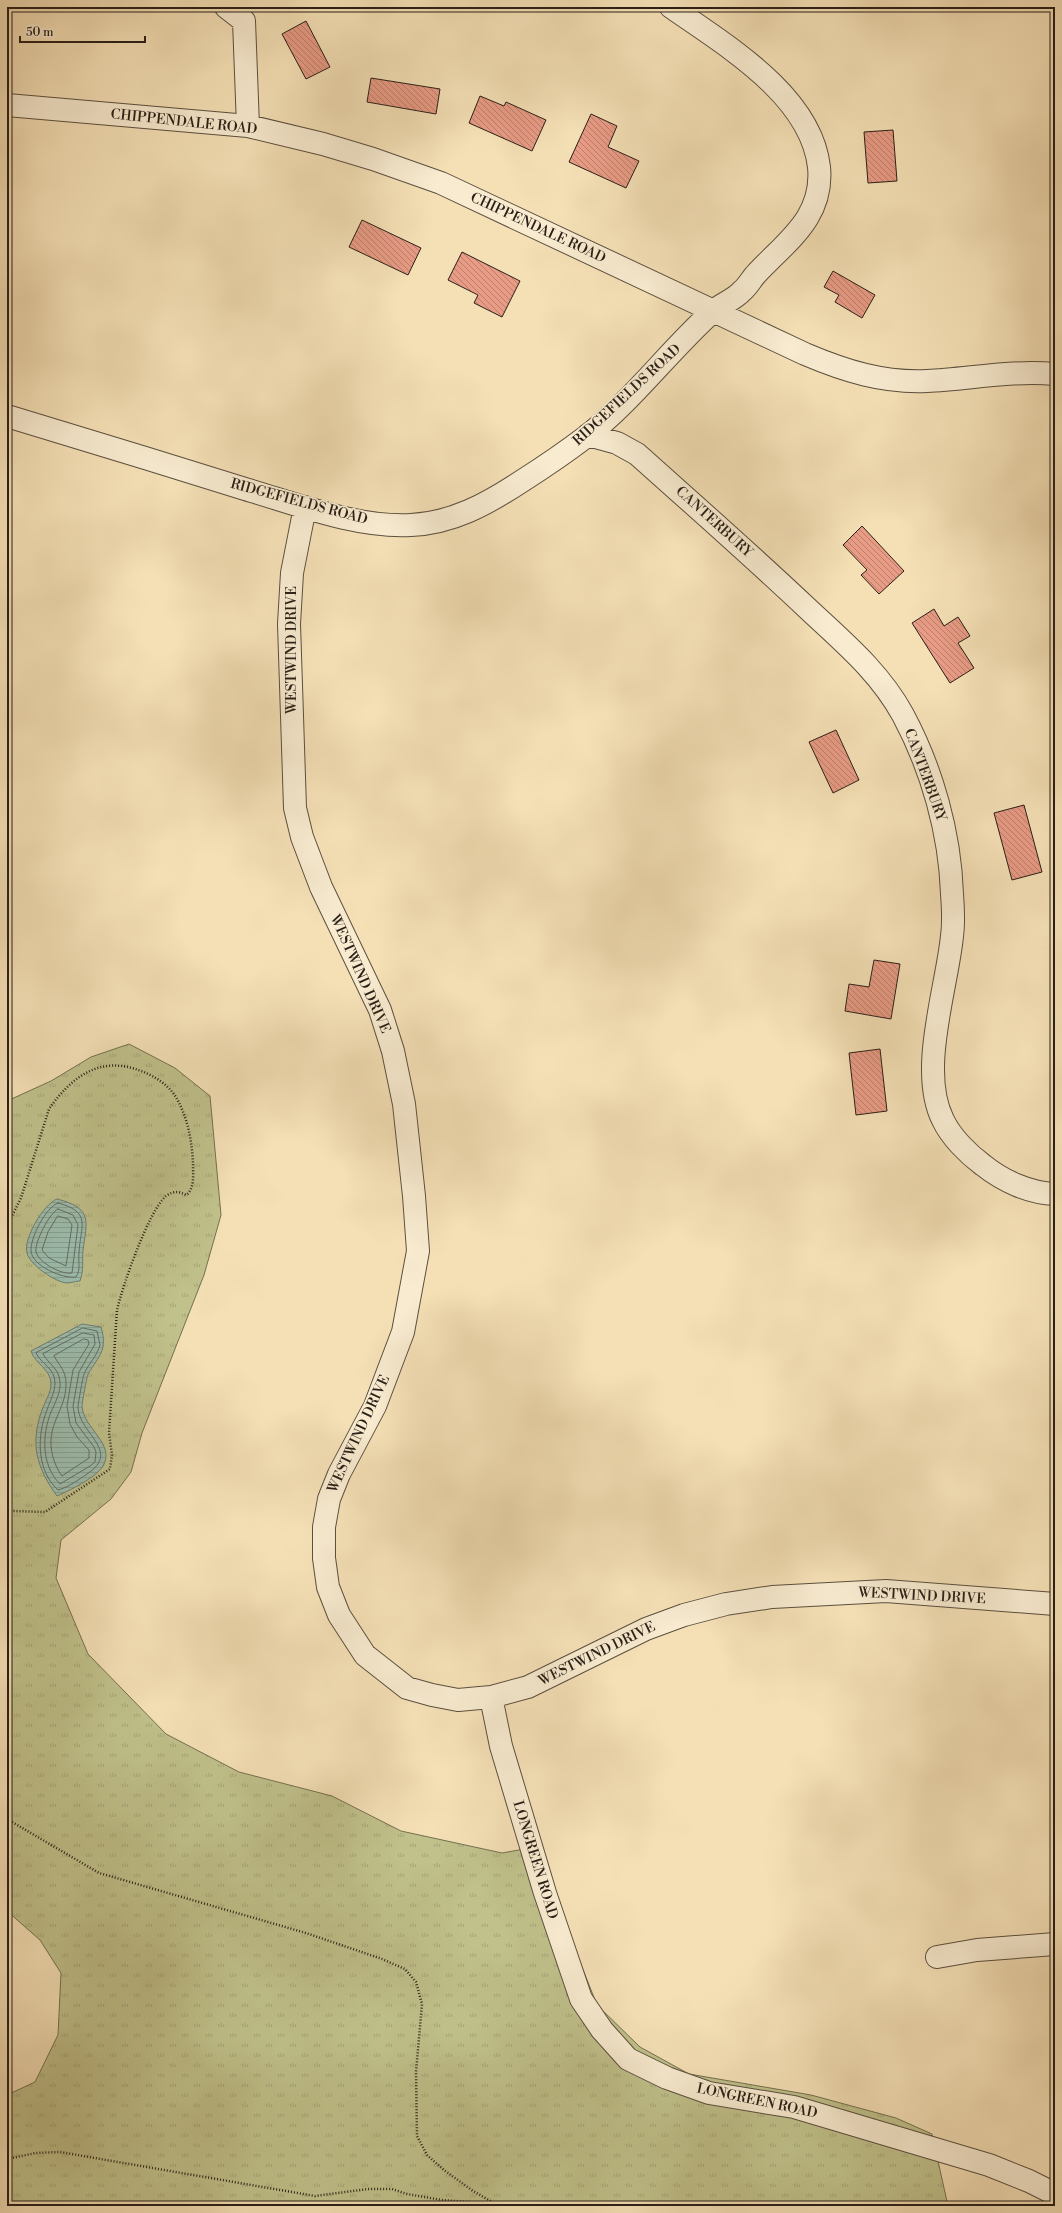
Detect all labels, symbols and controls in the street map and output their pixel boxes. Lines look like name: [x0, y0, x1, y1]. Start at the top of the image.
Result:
scale bar: [20, 18, 145, 44]
text: 50 m: [26, 25, 54, 40]
street label: CHIPPENDALE ROAD: [110, 105, 258, 139]
street label: CHIPPENDALE ROAD: [467, 189, 609, 267]
street label: RIDGEFIELDS ROAD: [569, 340, 685, 450]
street label: RIDGEFIELDS ROAD: [228, 475, 370, 529]
street label: CANTERBURY: [672, 483, 757, 562]
street label: WESTWIND DRIVE: [283, 586, 301, 715]
street label: CANTERBURY: [900, 726, 950, 825]
street label: WESTWIND DRIVE: [325, 911, 394, 1036]
street label: WESTWIND DRIVE: [323, 1372, 394, 1497]
street label: WESTWIND DRIVE: [857, 1584, 986, 1608]
street label: WESTWIND DRIVE: [535, 1618, 658, 1691]
street label: LONGREEN ROAD: [508, 1799, 562, 1922]
street label: LONGREEN ROAD: [695, 2079, 819, 2123]

